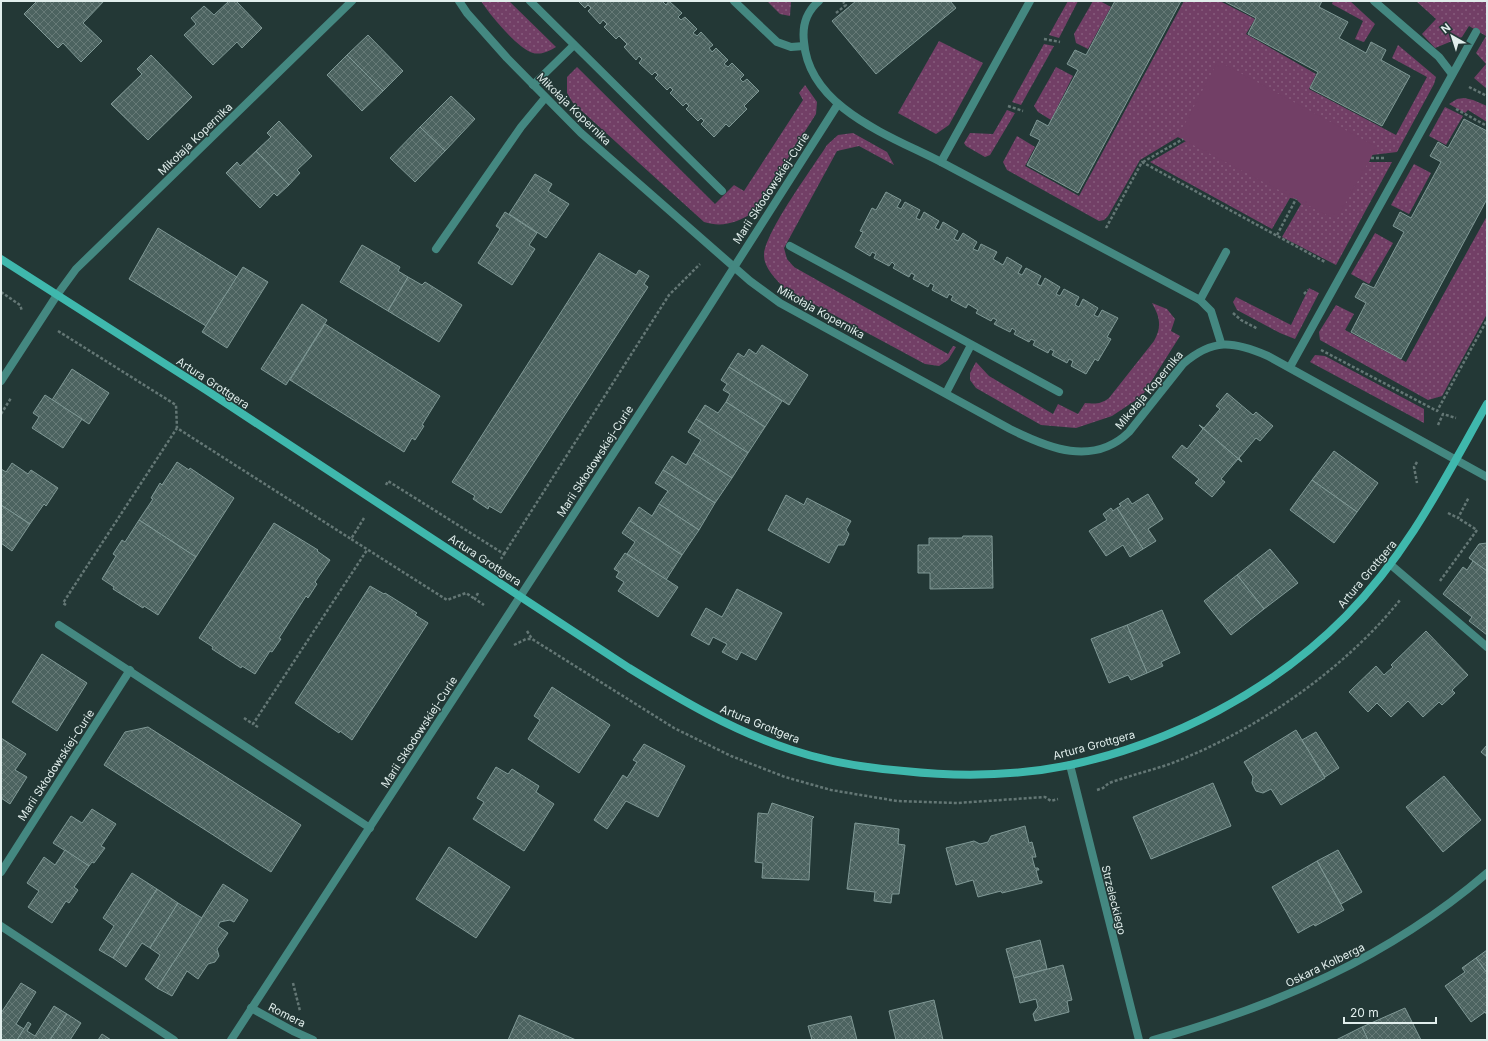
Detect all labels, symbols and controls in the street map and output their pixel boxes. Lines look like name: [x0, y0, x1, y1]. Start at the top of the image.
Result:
north arrow: [1432, 16, 1472, 56]
text: N: [1438, 20, 1453, 36]
street label: Mikołaja Kopernika: [534, 70, 614, 148]
street label: Mikołaja Kopernika: [155, 100, 235, 178]
street label: Marii Skłodowskiej-Curie: [730, 130, 812, 246]
street label: Mikołaja Kopernika: [775, 282, 867, 342]
street label: Mikołaja Kopernika: [1112, 348, 1186, 432]
street label: Artura Grottgera: [174, 354, 252, 412]
street label: Marii Skłodowskiej-Curie: [554, 403, 636, 519]
street label: Artura Grottgera: [446, 531, 524, 589]
street label: Artura Grottgera: [1334, 537, 1400, 611]
street label: Marii Skłodowskiej-Curie: [378, 674, 460, 790]
street label: Artura Grottgera: [718, 702, 802, 746]
street label: Marii Skłodowskiej-Curie: [15, 707, 97, 823]
street label: Artura Grottgera: [1051, 727, 1137, 763]
street label: Strzeleckiego: [1099, 864, 1129, 936]
street label: Oskara Kolberga: [1283, 940, 1367, 990]
scale bar: [1344, 999, 1436, 1025]
street label: Romera: [266, 1000, 308, 1030]
text: 20 m: [1350, 1005, 1379, 1020]

